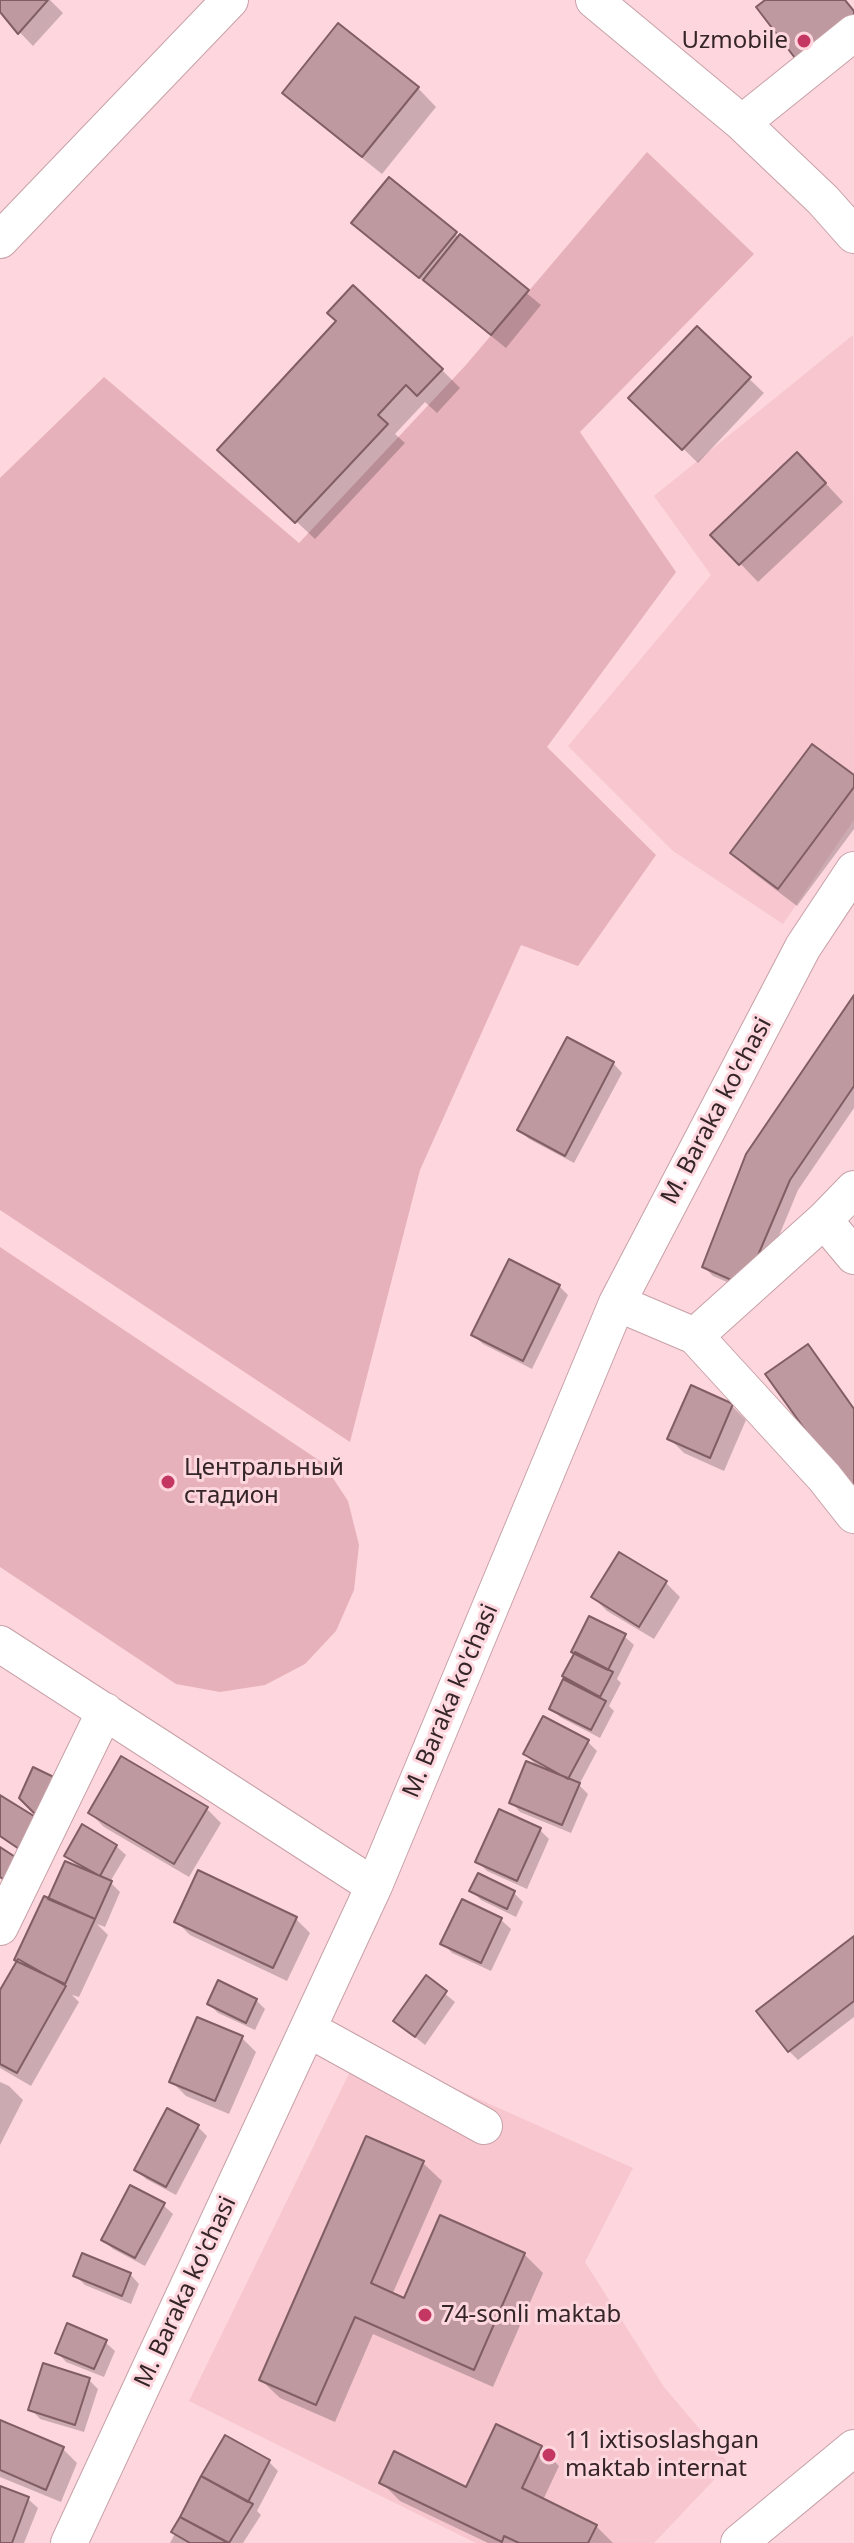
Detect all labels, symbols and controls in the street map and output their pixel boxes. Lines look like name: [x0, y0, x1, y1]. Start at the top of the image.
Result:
place label: Uzmobile: [682, 27, 788, 55]
marker: Uzmobile: [795, 32, 813, 50]
street label: M. Baraka ko'chasi: [656, 1013, 778, 1209]
place label: Центральный стадион: [184, 1454, 344, 1510]
marker: Центральный стадион: [159, 1473, 177, 1491]
street label: M. Baraka ko'chasi: [397, 1600, 505, 1802]
street label: M. Baraka ko'chasi: [129, 2192, 243, 2392]
place label: 74-sonli maktab: [441, 2301, 621, 2329]
marker: 74-sonli maktab: [416, 2306, 434, 2324]
place label: 11 ixtisoslashgan maktab internat: [565, 2427, 759, 2483]
marker: 11 ixtisoslashgan maktab internat: [540, 2446, 558, 2464]

